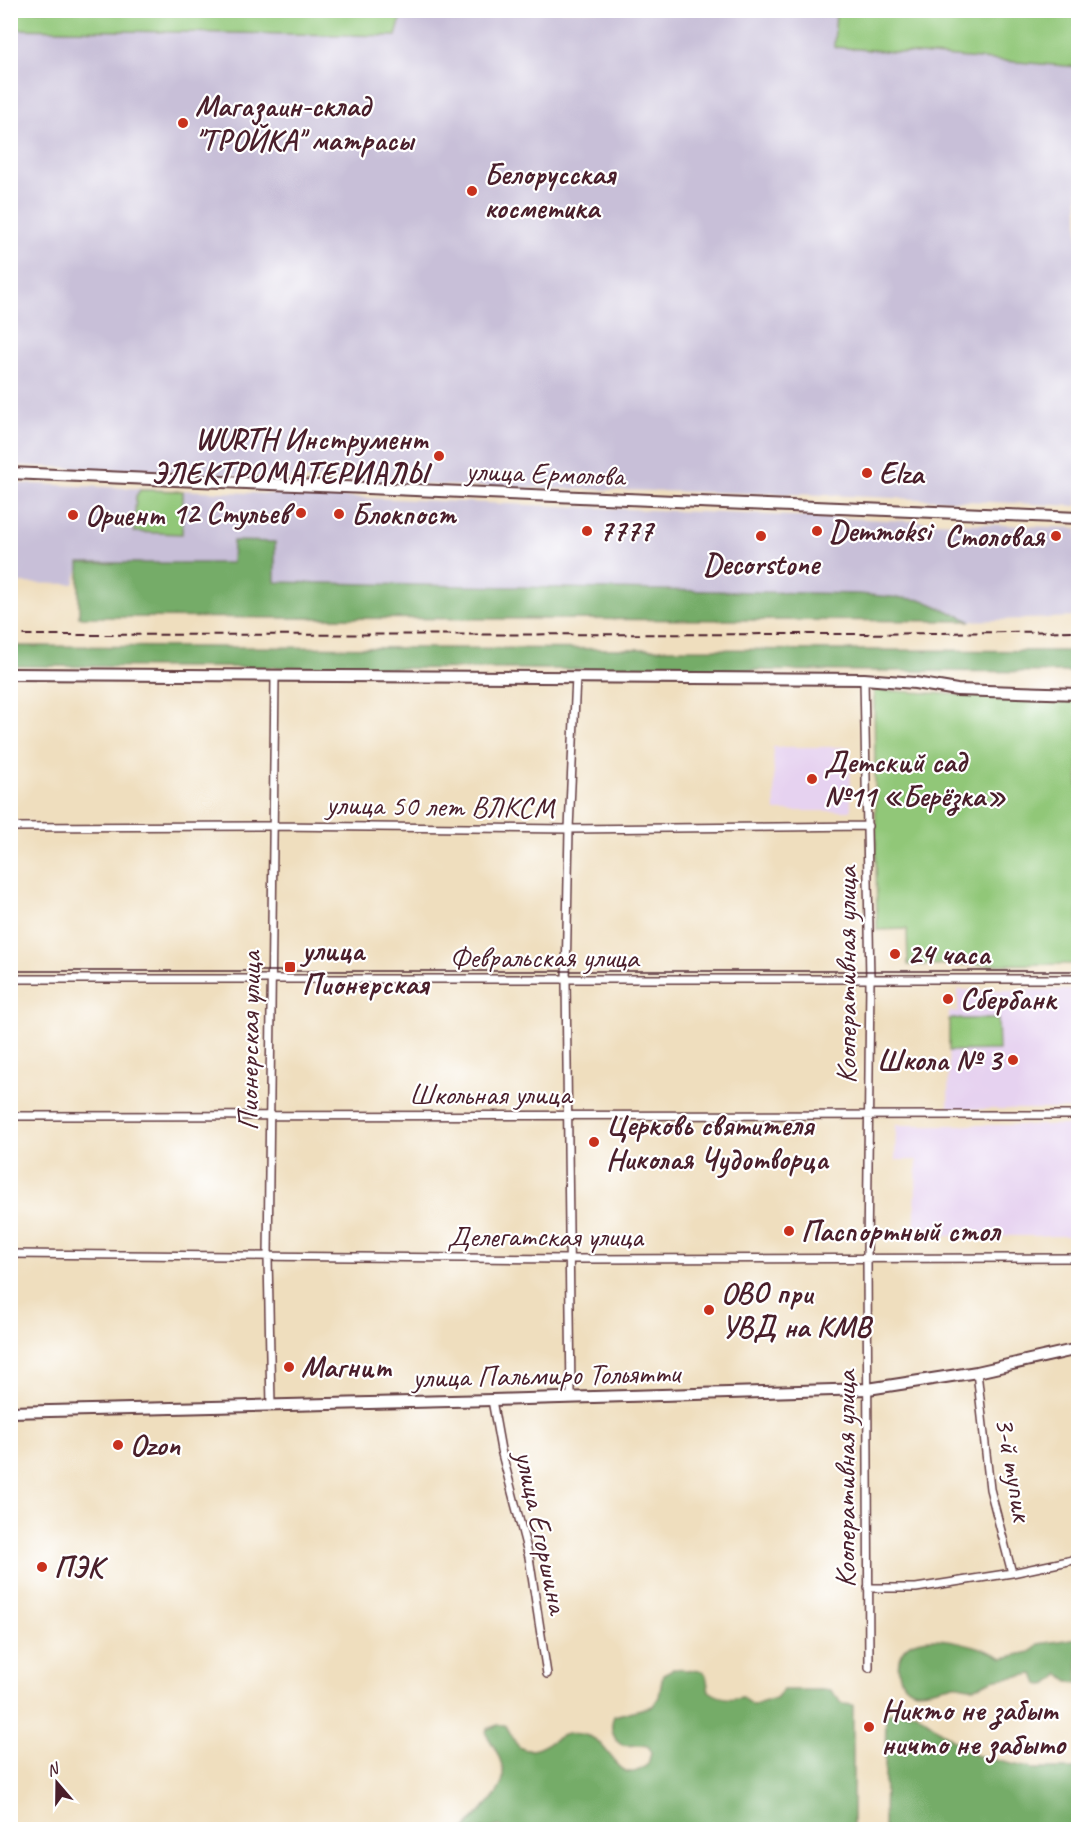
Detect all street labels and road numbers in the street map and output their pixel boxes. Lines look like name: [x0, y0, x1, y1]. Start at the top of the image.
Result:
street label: улица Ермолова: [463, 451, 628, 495]
street label: улица 50 лет ВЛКСМ: [324, 785, 557, 827]
street label: Кооперативная улица: [827, 864, 865, 1084]
street label: Февральская улица: [449, 938, 640, 976]
street label: Пионерская улица: [228, 949, 270, 1131]
street label: Школьная улица: [409, 1075, 574, 1113]
street label: Делегатская улица: [447, 1217, 645, 1255]
street label: улица Пальмиро Тольятти: [410, 1354, 682, 1396]
street label: Кооперативная улица: [826, 1368, 864, 1588]
street label: 3-й тупик: [986, 1414, 1042, 1526]
street label: улица Егоршина: [506, 1445, 578, 1619]

